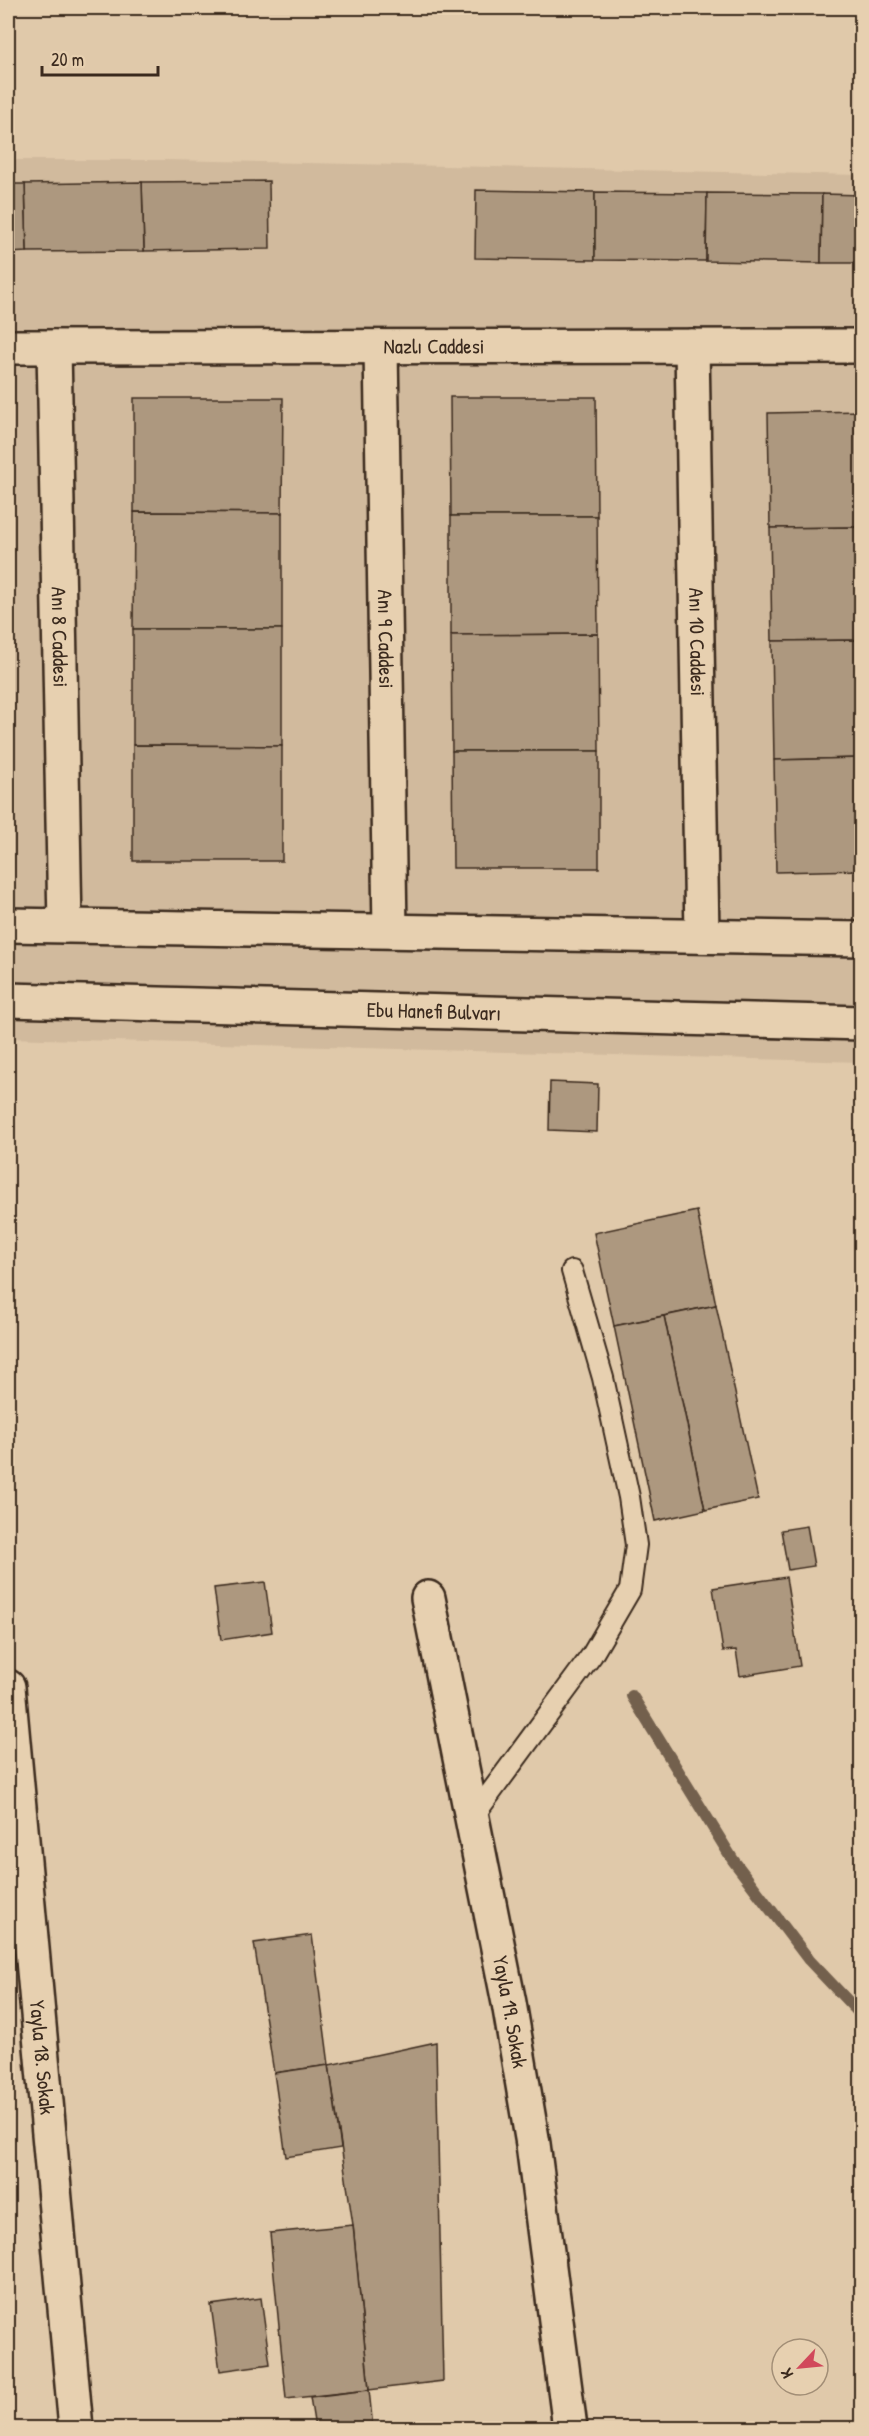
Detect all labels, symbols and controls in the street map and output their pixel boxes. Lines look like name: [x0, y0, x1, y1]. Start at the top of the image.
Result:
scale bar: [42, 39, 158, 77]
text: 20 m: [51, 47, 84, 72]
street label: Nazlı Caddesi: [384, 331, 484, 361]
street label: Anı 8 Caddesi: [45, 586, 75, 687]
street label: Anı 10 Caddesi: [682, 587, 713, 696]
street label: Anı 9 Caddesi: [371, 589, 401, 689]
street label: Ebu Hanefi Bulvarı: [366, 995, 501, 1027]
street label: Yayla 19. Sokak: [486, 1953, 535, 2070]
street label: Yayla 18. Sokak: [23, 1999, 62, 2116]
north arrow: [770, 2337, 830, 2397]
text: K: [775, 2364, 798, 2382]

